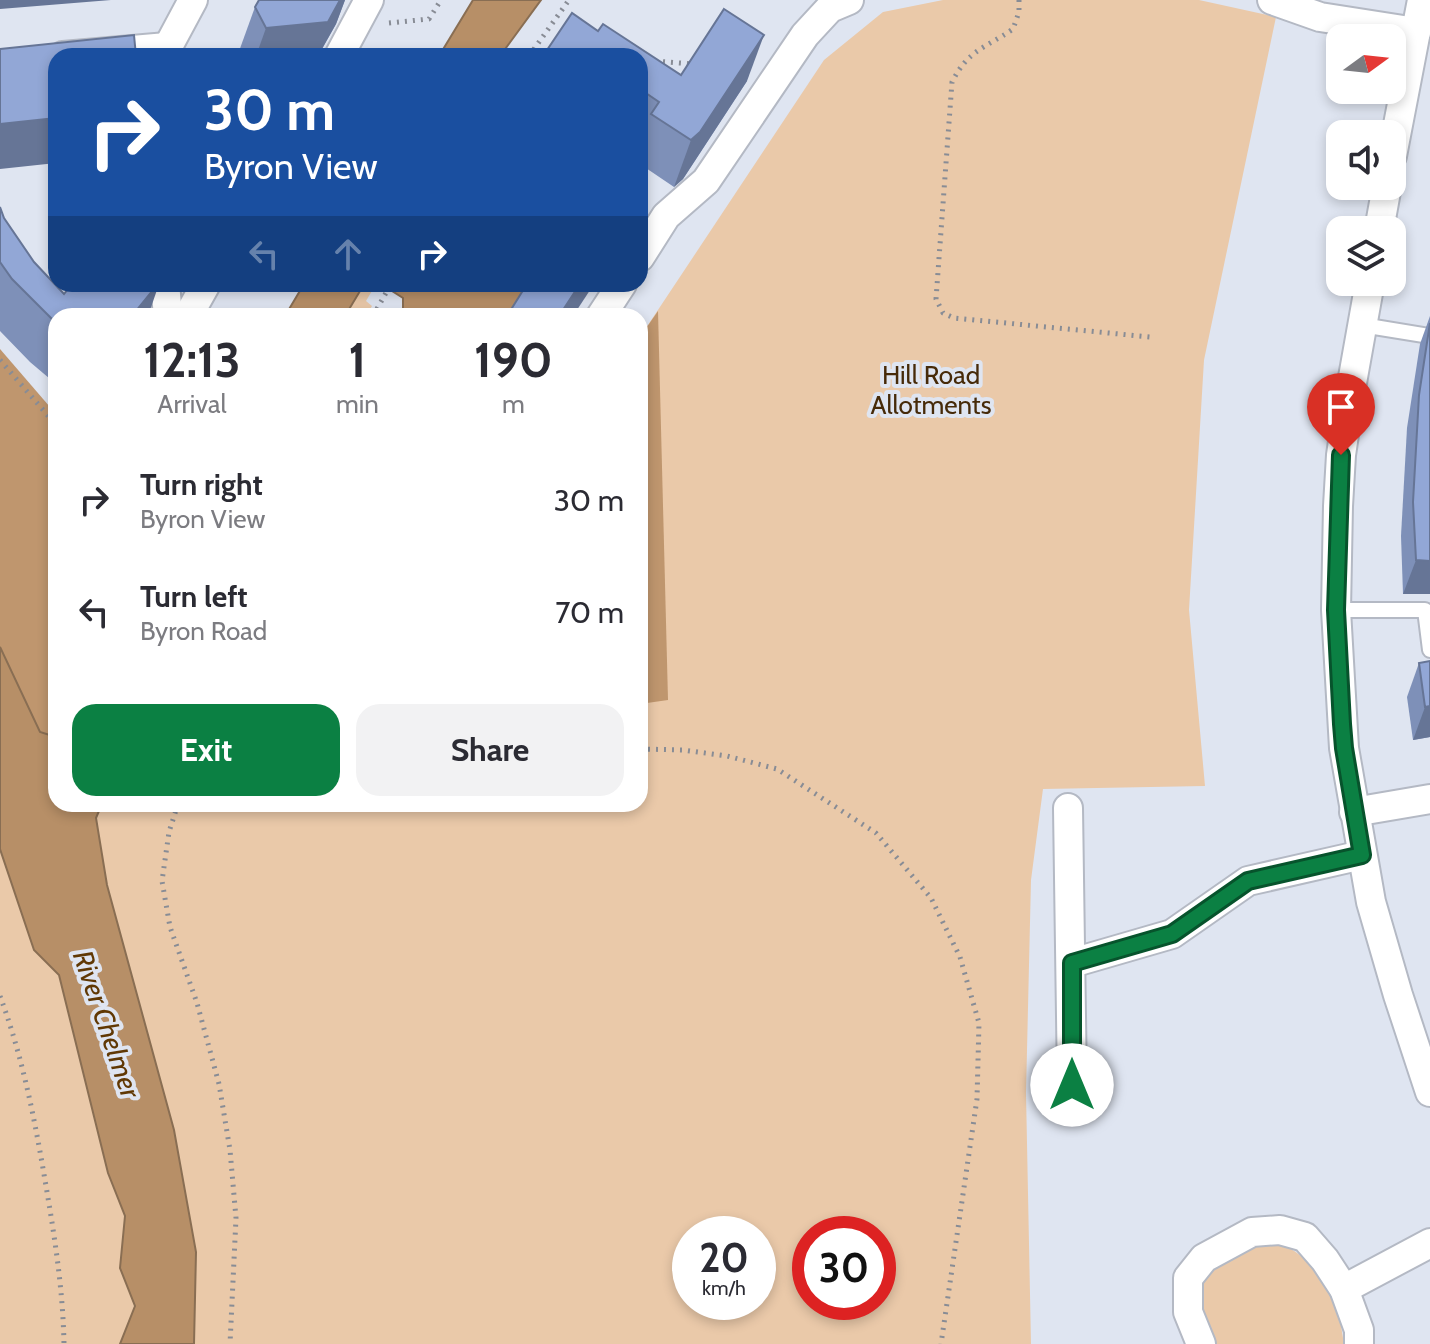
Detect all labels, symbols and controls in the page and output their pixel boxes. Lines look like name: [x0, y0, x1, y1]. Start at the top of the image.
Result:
north arrow: [1326, 24, 1406, 104]
map controls: [1326, 24, 1406, 296]
text: 30 m: [204, 76, 335, 144]
icon: right: [72, 80, 176, 184]
button: sound: [1326, 120, 1406, 200]
text: Byron View: [204, 144, 378, 188]
button: layers: [1326, 216, 1406, 296]
icon: left: [242, 232, 286, 276]
icon: ahead: [326, 232, 370, 276]
icon: right: [410, 232, 454, 276]
text: 12:13: [143, 331, 241, 389]
text: 1: [349, 331, 366, 389]
text: 190: [474, 331, 553, 389]
park label: Hill Road Allotments: [871, 359, 992, 421]
pin: [1307, 373, 1375, 455]
icon: arrive: [1319, 385, 1363, 429]
text: Arrival: [157, 388, 227, 420]
text: min: [336, 388, 379, 420]
text: m: [502, 388, 525, 420]
text: Turn right: [140, 466, 263, 503]
icon: right: [72, 478, 116, 522]
text: 30 m: [554, 482, 624, 519]
text: Byron View: [140, 503, 265, 535]
text: Turn left: [140, 578, 248, 615]
icon: left: [72, 590, 116, 634]
text: 70 m: [555, 594, 624, 631]
text: Byron Road: [140, 615, 267, 647]
button: Exit: [72, 704, 340, 796]
button: Share: [356, 704, 624, 796]
water label: River Chelmer: [66, 946, 149, 1104]
position arrow: [1030, 1043, 1114, 1127]
speed limit sign: 30: [792, 1216, 896, 1320]
text: 20: [699, 1233, 749, 1282]
text: km/h: [702, 1276, 746, 1300]

